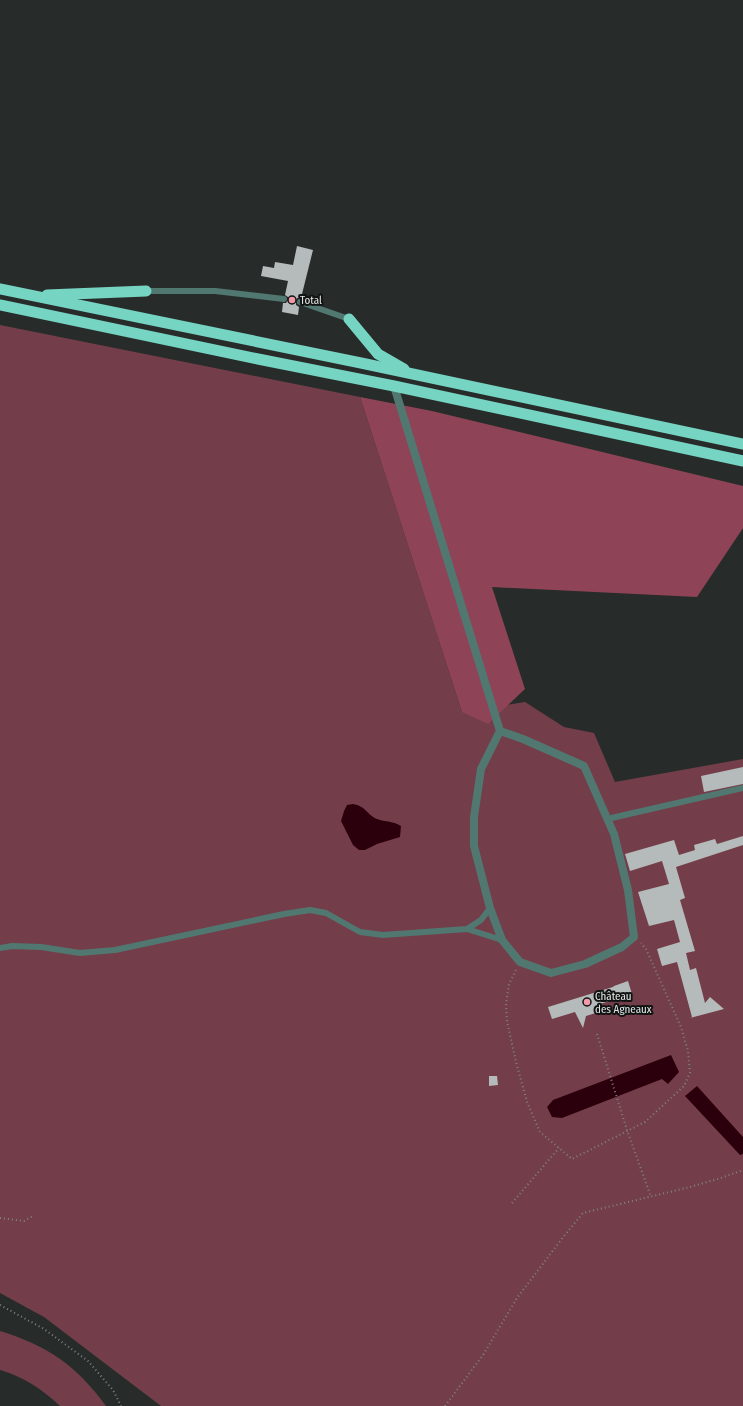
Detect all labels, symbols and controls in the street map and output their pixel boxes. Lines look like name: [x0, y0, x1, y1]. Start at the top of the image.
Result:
place label: Total: [300, 294, 322, 307]
marker: Total: [287, 295, 297, 305]
place label: Château des Agneaux: [595, 990, 652, 1016]
marker: Château des Agneaux: [582, 997, 592, 1007]

